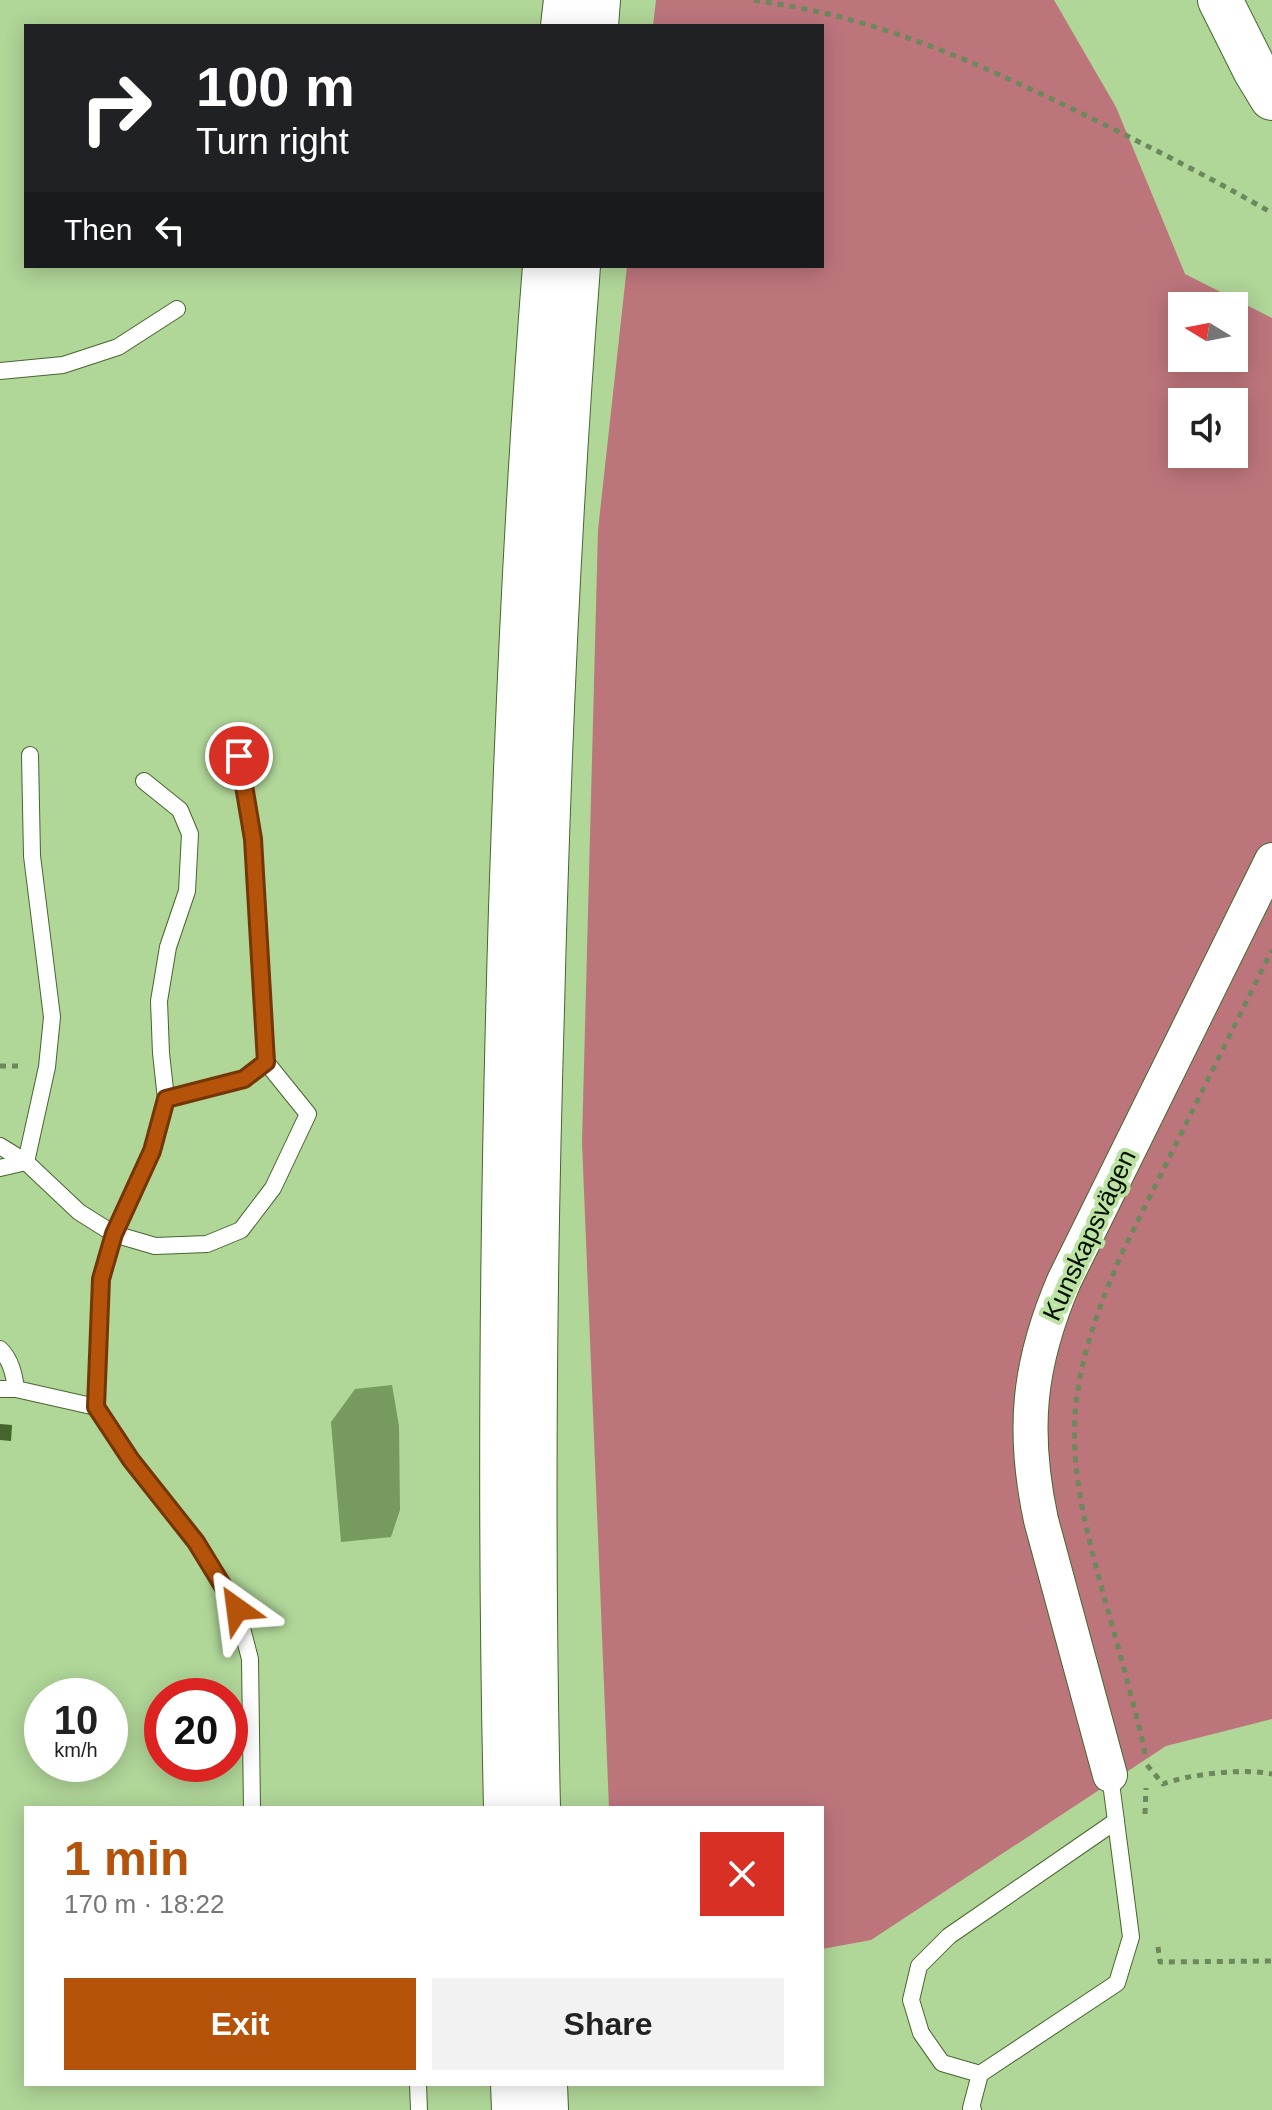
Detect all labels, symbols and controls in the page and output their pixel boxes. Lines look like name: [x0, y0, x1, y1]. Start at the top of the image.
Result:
text: 100 m: [196, 55, 355, 118]
icon: right: [64, 56, 168, 160]
text: Turn right: [196, 121, 349, 162]
icon: left: [148, 208, 192, 252]
text: Then: [64, 213, 132, 246]
north arrow: [1168, 292, 1248, 372]
map controls: [1168, 292, 1248, 468]
button: sound: [1168, 388, 1248, 468]
pin: [205, 722, 273, 790]
icon: arrive: [217, 734, 261, 778]
street label: Kunskapsvägen: [1036, 1145, 1142, 1325]
position arrow: [195, 1567, 279, 1651]
speed limit sign: 20: [144, 1678, 248, 1782]
text: 10: [54, 1698, 98, 1742]
text: km/h: [54, 1739, 98, 1761]
text: 1 min: [64, 1832, 189, 1885]
button: close: [700, 1832, 784, 1916]
text: 170 m · 18:22: [64, 1889, 224, 1919]
button: Exit: [64, 1978, 416, 2070]
button: Share: [432, 1978, 784, 2070]

